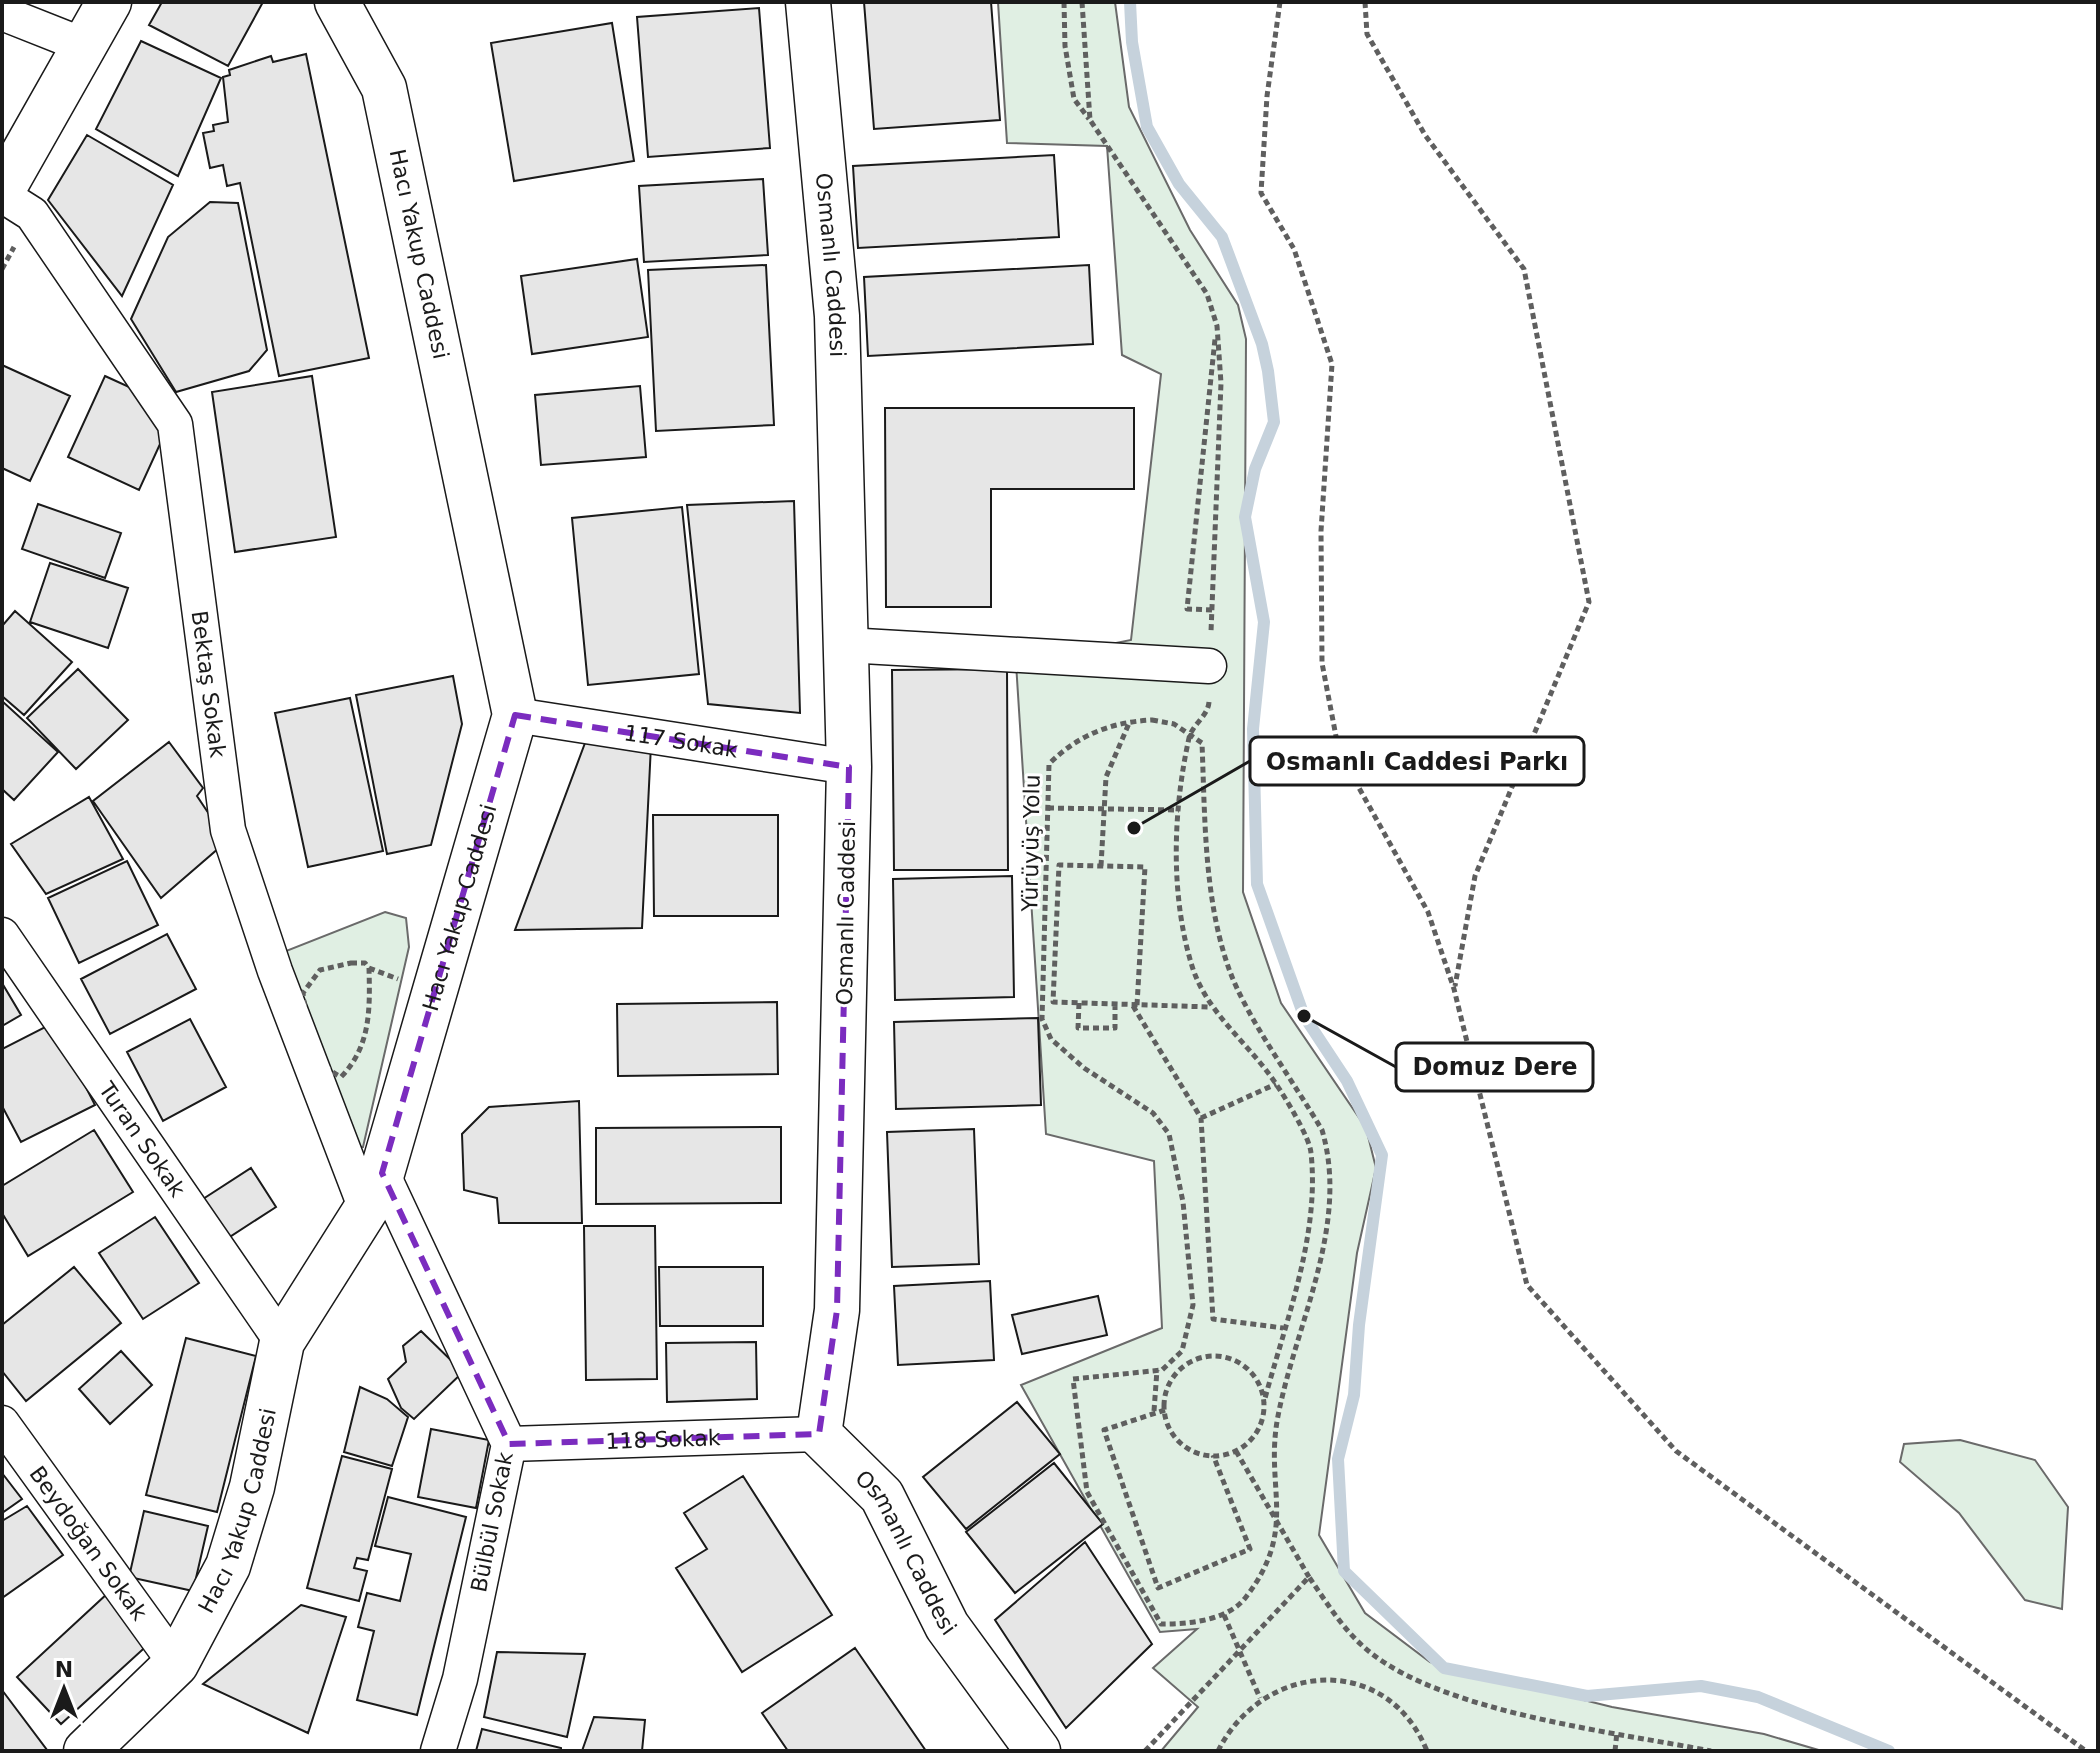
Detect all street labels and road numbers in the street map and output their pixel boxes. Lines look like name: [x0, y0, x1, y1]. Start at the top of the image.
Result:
street label: Hacı Yakup Caddesi: [385, 147, 453, 361]
street label: Osmanlı Caddesi: [811, 172, 851, 357]
street label: Bektaş Sokak: [187, 609, 231, 759]
street label: 117 Sokak: [622, 720, 740, 762]
street label: Yürüyüş Yolu: [1017, 774, 1045, 913]
street label: Hacı Yakup Caddesi: [417, 801, 501, 1014]
street label: Osmanlı Caddesi: [832, 820, 860, 1006]
street label: Turan Sokak: [94, 1076, 191, 1202]
street label: Hacı Yakup Caddesi: [193, 1406, 281, 1617]
street label: 118 Sokak: [605, 1425, 721, 1453]
street label: Bülbül Sokak: [466, 1450, 518, 1594]
street label: Beydoğan Sokak: [25, 1461, 153, 1625]
street label: Osmanlı Caddesi: [851, 1465, 962, 1640]

